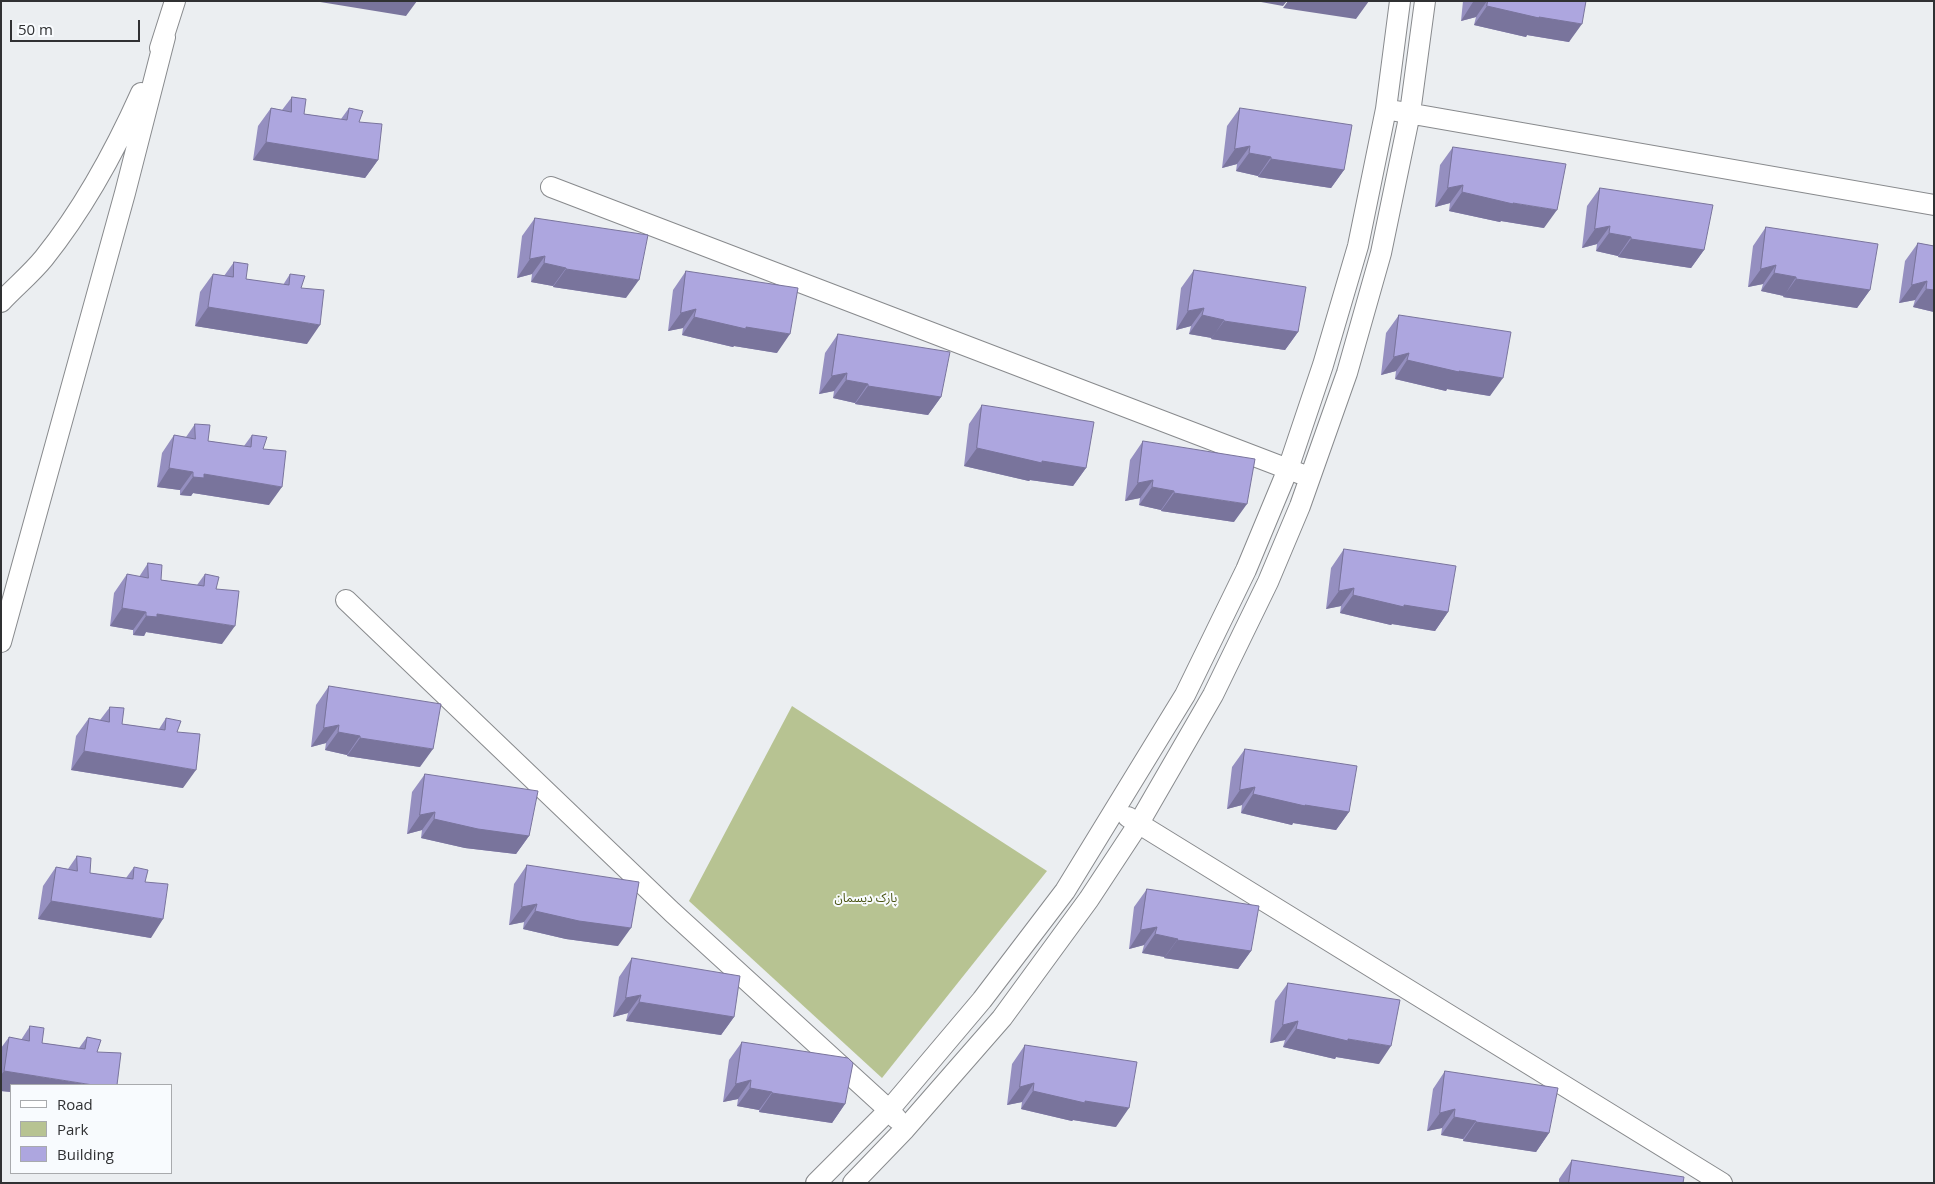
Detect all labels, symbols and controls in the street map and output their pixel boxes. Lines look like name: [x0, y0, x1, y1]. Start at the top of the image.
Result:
scale bar: [12, 10, 142, 42]
text: 50 m: [18, 19, 53, 39]
park label: پارک دیسمان: [835, 892, 897, 906]
legend: [10, 1084, 172, 1174]
text: Road: [57, 1094, 93, 1114]
text: Park: [57, 1119, 88, 1139]
text: Building: [57, 1144, 114, 1164]

